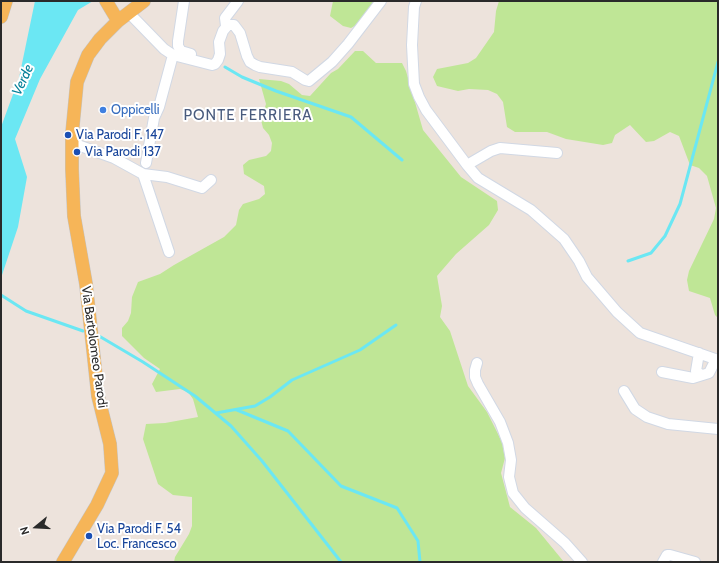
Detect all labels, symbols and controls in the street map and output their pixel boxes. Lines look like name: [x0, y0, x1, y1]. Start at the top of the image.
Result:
water label: Verde: [9, 62, 37, 98]
place label: Oppicelli: [111, 102, 160, 118]
marker: Oppicelli: [98, 105, 108, 115]
district label: PONTE FERRIERA: [183, 107, 313, 125]
place label: Via Parodi F. 147: [76, 127, 164, 143]
marker: Via Parodi F. 147: [63, 130, 73, 140]
place label: Via Parodi 137: [85, 144, 161, 160]
marker: Via Parodi 137: [72, 147, 82, 157]
street label: Via Bartolomeo Parodi: [78, 285, 110, 409]
north arrow: [16, 507, 56, 547]
place label: Via Parodi F. 54 Loc. Francesco: [97, 521, 181, 552]
text: N: [17, 525, 32, 537]
marker: Via Parodi F. 54 Loc. Francesco: [84, 531, 94, 541]

